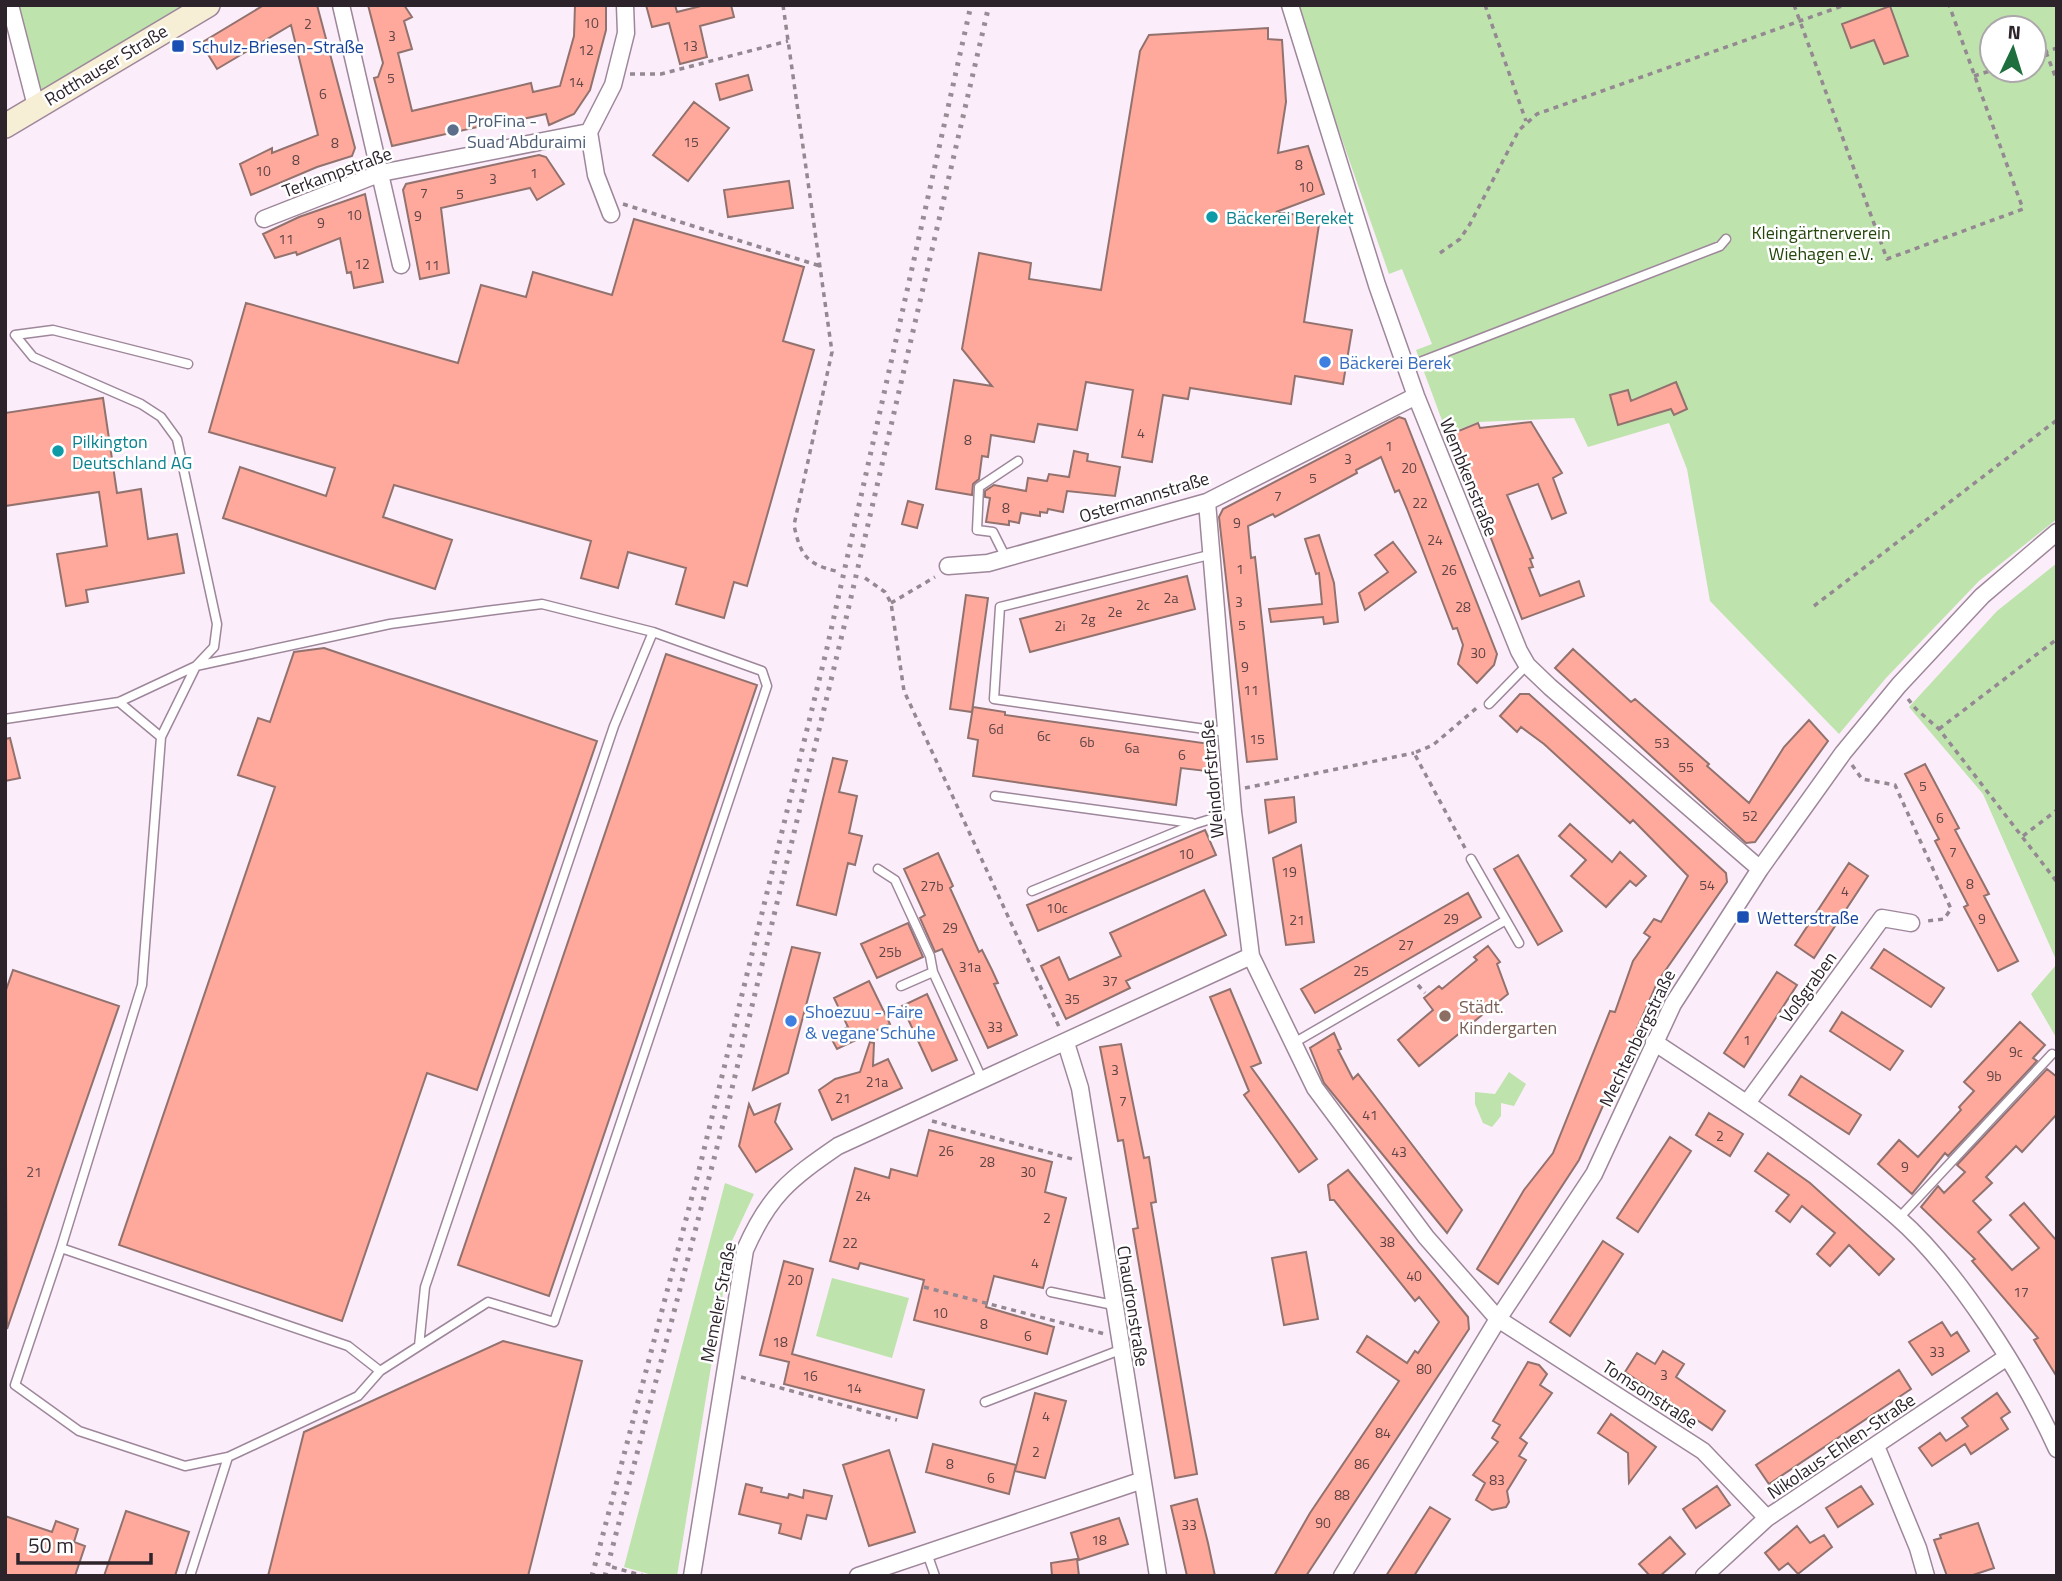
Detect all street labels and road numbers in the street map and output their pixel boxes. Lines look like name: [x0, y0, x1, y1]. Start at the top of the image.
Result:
street label: Rotthauser Straße: [39, 18, 173, 112]
street label: Terkampstraße: [279, 140, 395, 204]
street label: Wembkenstraße: [1433, 414, 1505, 540]
street label: Ostermannstraße: [1076, 464, 1212, 530]
street label: Weindorfstraße: [1193, 719, 1231, 839]
street label: Voßgraben: [1773, 946, 1843, 1028]
street label: Mechtenbergstraße: [1592, 965, 1682, 1111]
street label: Memeler Straße: [693, 1239, 743, 1365]
street label: Chaudronstraße: [1110, 1244, 1156, 1368]
street label: Tomsonstraße: [1597, 1353, 1703, 1435]
street label: Nikolaus-Ehlen-Straße: [1762, 1386, 1920, 1506]

